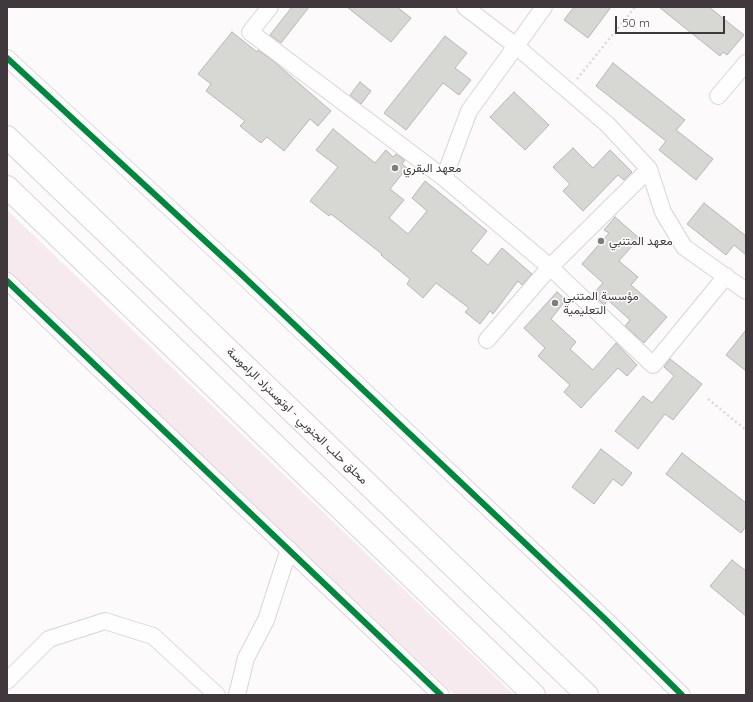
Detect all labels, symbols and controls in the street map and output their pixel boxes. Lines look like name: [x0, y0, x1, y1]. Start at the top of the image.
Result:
scale bar: [617, 8, 727, 34]
text: 50 m: [622, 15, 650, 30]
place label: معهد البقري: [403, 161, 461, 175]
marker: معهد البقري: [390, 163, 400, 173]
place label: معهد المتنبي: [609, 234, 673, 248]
marker: معهد المتنبي: [596, 236, 606, 246]
place label: مؤسسة المتنبي التعليمية: [563, 289, 639, 317]
marker: مؤسسة المتنبي التعليمية: [550, 298, 560, 308]
street label: محلق حلب الجنوبي - اوتوستراد الراموسة: [223, 345, 371, 487]

